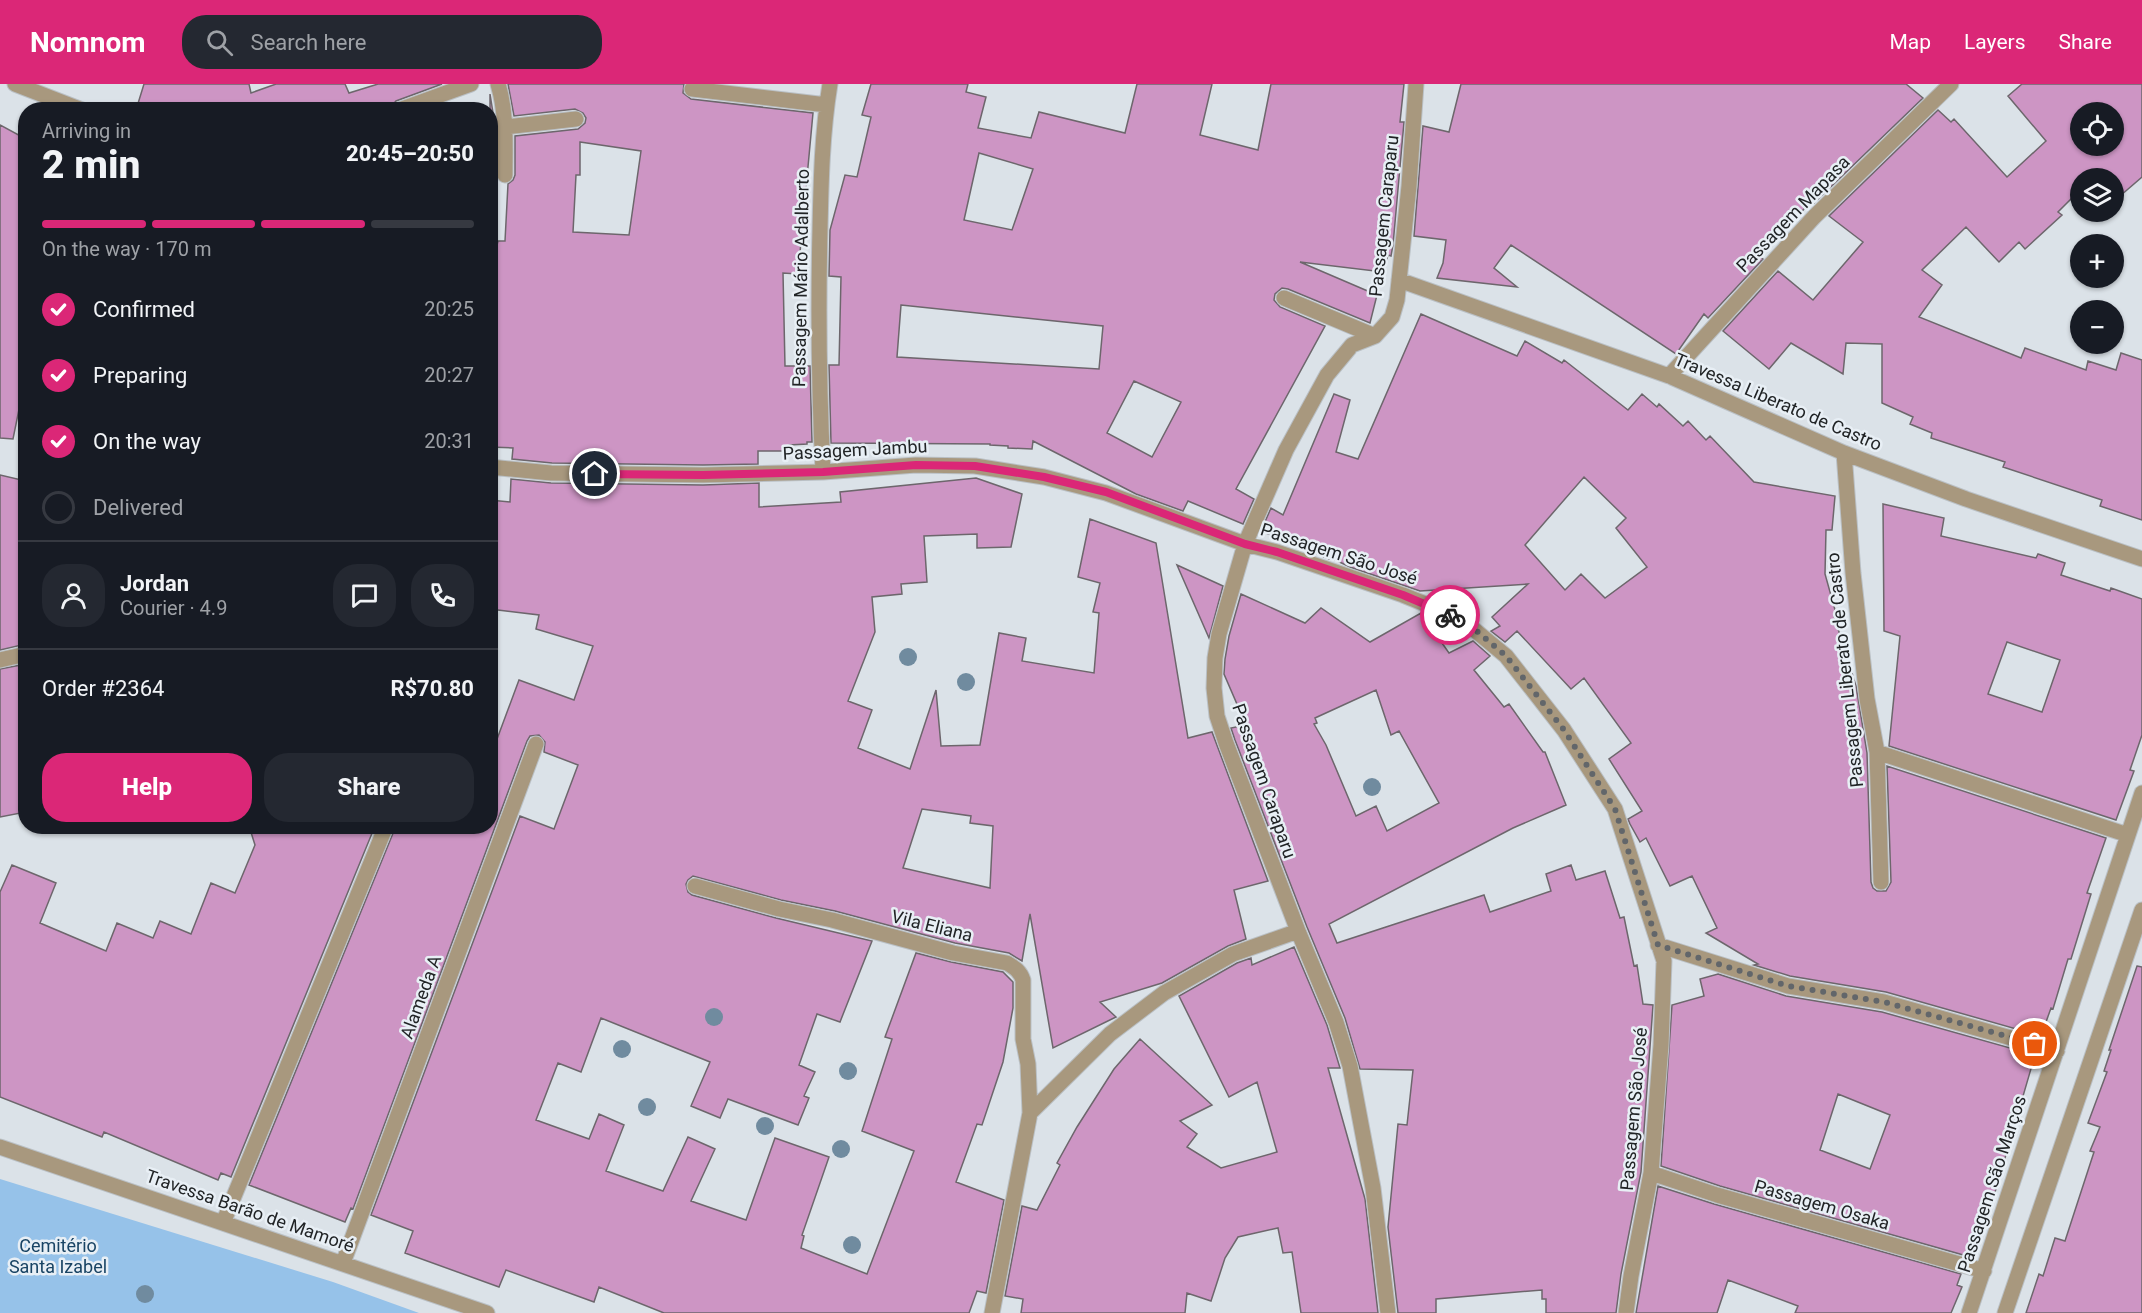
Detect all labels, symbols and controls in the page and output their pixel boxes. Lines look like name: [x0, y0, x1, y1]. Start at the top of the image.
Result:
search box: [182, 15, 602, 69]
text: Nomnom: [30, 26, 146, 59]
icon: search: [203, 26, 236, 59]
text: Search here: [251, 30, 366, 55]
text: Map: [1889, 30, 1931, 54]
text: Layers: [1964, 30, 2025, 54]
text: Share: [2058, 30, 2112, 54]
map controls: [2070, 102, 2124, 354]
button: locate: [2070, 102, 2124, 156]
text: Arriving in: [42, 119, 131, 143]
street label: Passagem Caraparu: [1365, 134, 1402, 298]
text: 20:45–20:50: [346, 141, 474, 166]
text: 2 min: [42, 142, 140, 188]
street label: Passagem Mapasa: [1732, 151, 1854, 276]
button: layers: [2070, 168, 2124, 222]
street label: Passagem Mário Adalberto: [788, 169, 813, 387]
button: +: [2070, 234, 2124, 288]
text: On the way · 170 m: [42, 237, 211, 261]
icon: check: [42, 293, 75, 326]
text: Confirmed: [93, 297, 195, 322]
text: 20:25: [424, 297, 474, 321]
button: −: [2070, 300, 2124, 354]
street label: Travessa Liberato de Castro: [1671, 348, 1885, 455]
icon: check: [42, 359, 75, 392]
text: Preparing: [93, 363, 187, 388]
text: 20:27: [424, 363, 474, 387]
icon: check: [42, 425, 75, 458]
text: On the way: [93, 429, 201, 454]
text: 20:31: [424, 429, 474, 453]
street label: Passagem Jambu: [782, 435, 928, 464]
pin: [569, 448, 620, 499]
icon: home: [578, 457, 611, 490]
text: Delivered: [93, 495, 183, 520]
street label: Passagem São José: [1258, 518, 1420, 589]
street label: Passagem Liberato de Castro: [1822, 552, 1867, 789]
button: person: [42, 564, 105, 627]
button: chat: [333, 564, 396, 627]
button: phone: [411, 564, 474, 627]
text: Jordan: [120, 571, 189, 596]
courier: [1420, 585, 1480, 645]
text: Courier · 4.9: [120, 596, 227, 620]
icon: bike: [1434, 599, 1467, 632]
text: Order #2364: [42, 676, 164, 701]
text: R$70.80: [390, 676, 474, 701]
street label: Passagem Caraparu: [1228, 701, 1301, 861]
button: Help: [42, 753, 252, 822]
button: Share: [264, 753, 474, 822]
street label: Vila Eliana: [889, 905, 975, 946]
street label: Alameda A: [396, 952, 445, 1041]
pin: [2009, 1018, 2060, 1069]
street label: Passagem São José: [1616, 1027, 1651, 1191]
icon: bag: [2018, 1027, 2051, 1060]
street label: Passagem São Marços: [1953, 1093, 2030, 1275]
street label: Travessa Barão de Mamoré: [143, 1165, 357, 1256]
street label: Passagem Osaka: [1752, 1175, 1892, 1234]
park label: Cemitério Santa Izabel: [9, 1235, 107, 1277]

